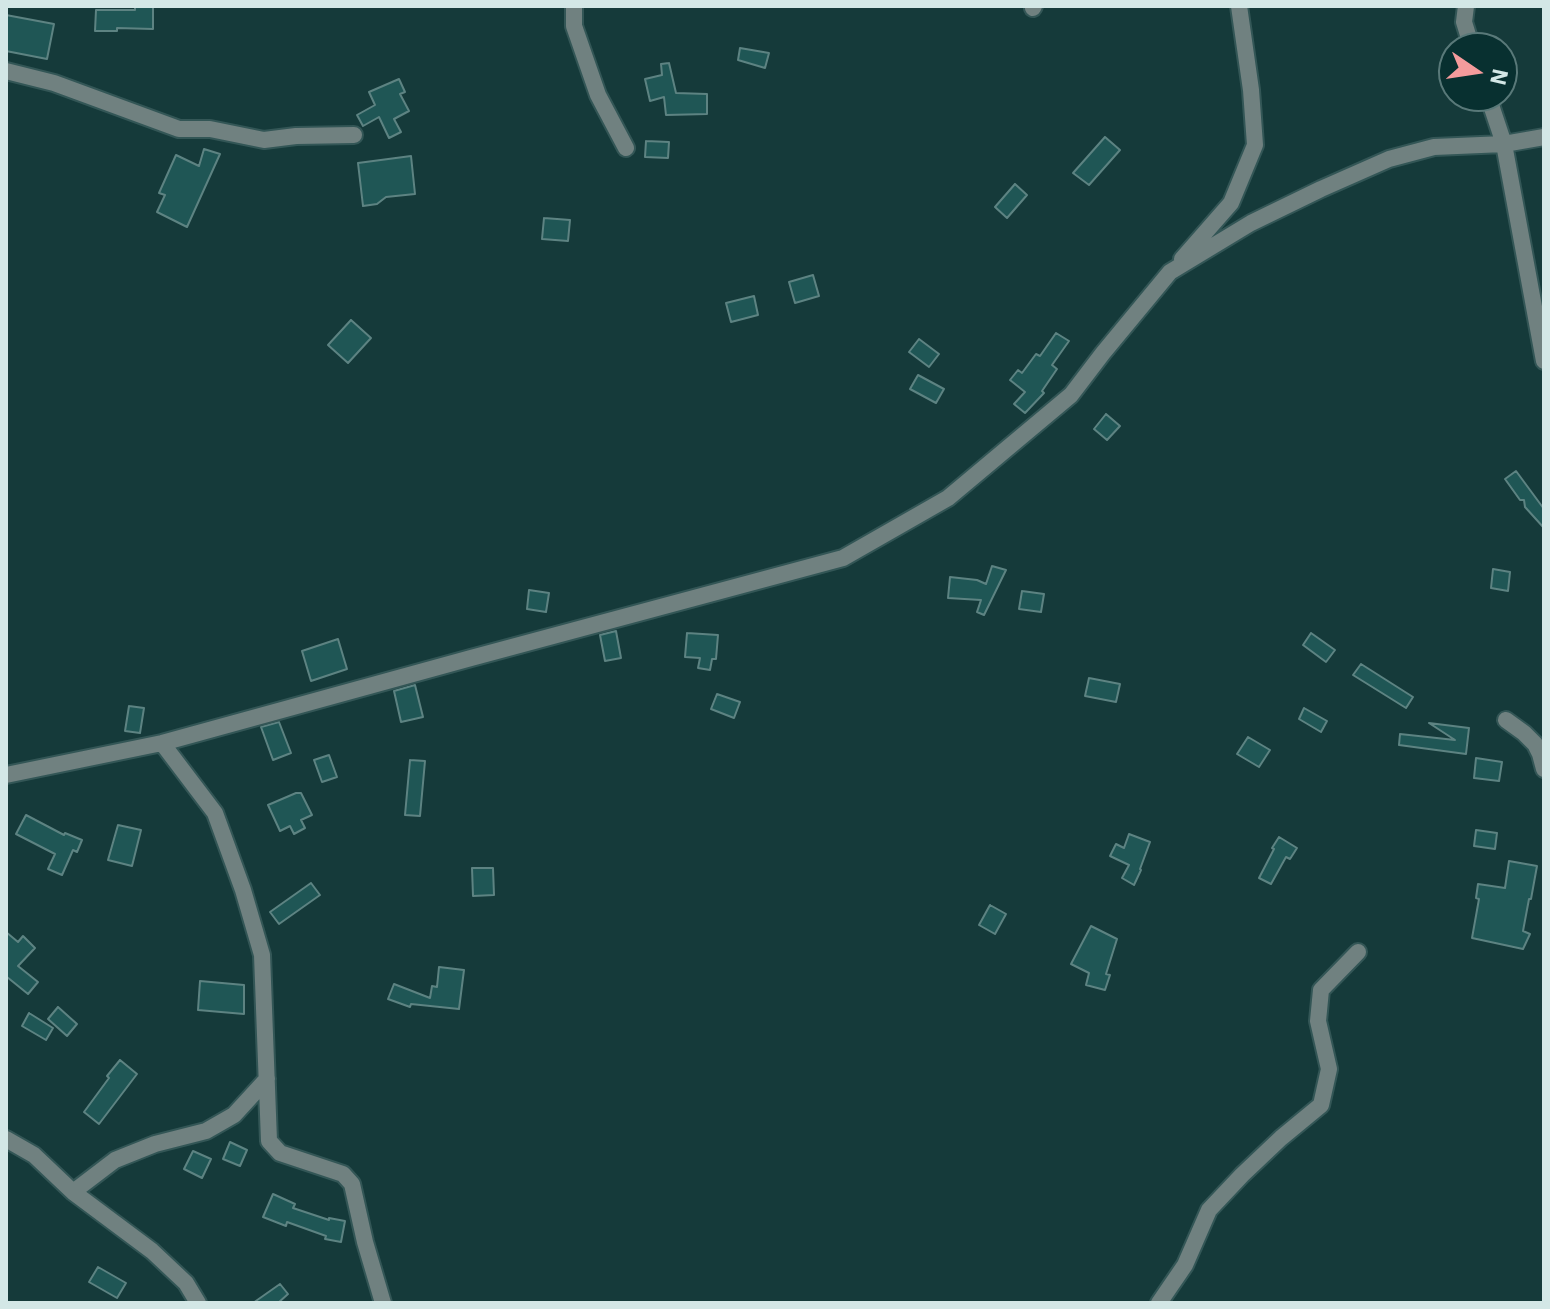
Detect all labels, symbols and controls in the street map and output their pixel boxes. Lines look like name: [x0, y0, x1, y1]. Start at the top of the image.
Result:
north arrow: [1438, 32, 1518, 112]
text: N: [1484, 66, 1516, 88]

